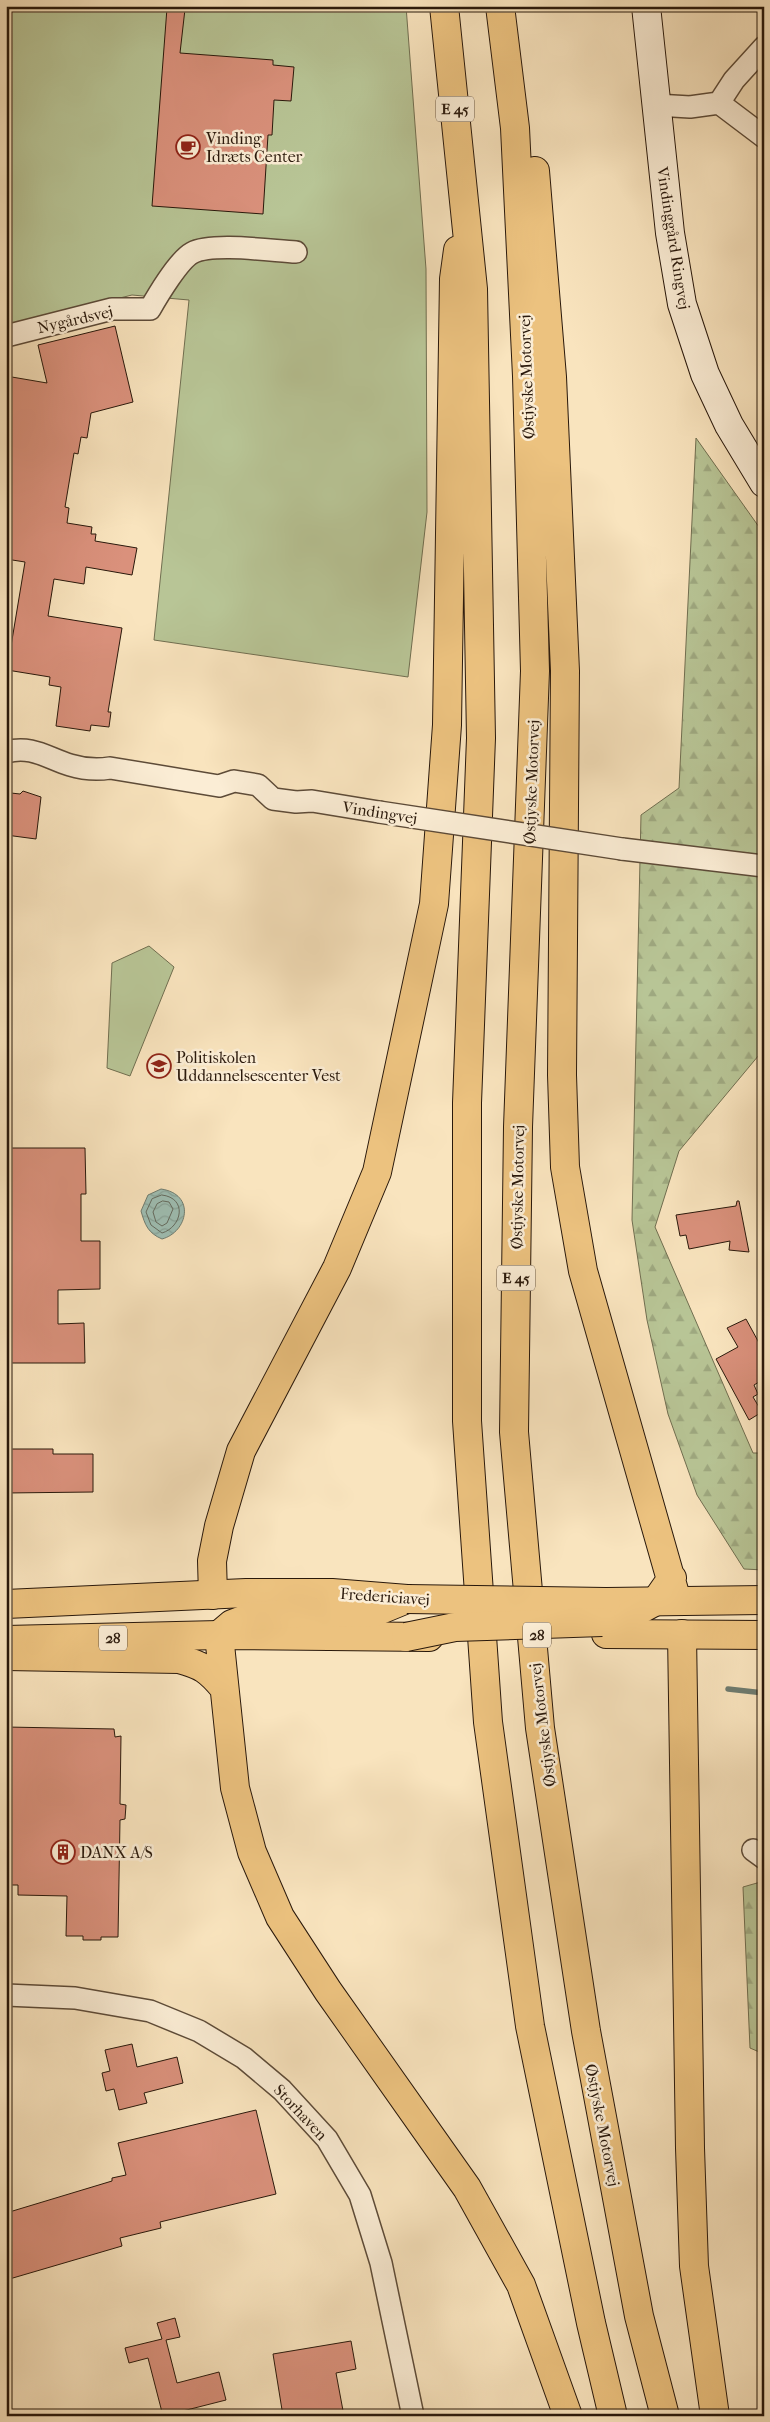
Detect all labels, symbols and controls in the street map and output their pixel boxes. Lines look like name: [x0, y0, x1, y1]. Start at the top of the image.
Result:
road number: E 45: [436, 96, 474, 122]
place label: Vinding Idræts Center: [205, 129, 303, 166]
cafe icon: Vinding Idræts Center: [175, 134, 201, 160]
street label: Vindinggård Ringvej: [653, 164, 694, 311]
street label: Nygårdsvej: [35, 302, 115, 337]
street label: Østjyske Motorvej: [515, 314, 538, 440]
street label: Østjyske Motorvej: [520, 719, 543, 845]
street label: Vindingvej: [340, 797, 419, 828]
place label: Politiskolen Uddannelsescenter Vest: [176, 1048, 341, 1085]
school or university icon: Politiskolen Uddannelsescenter Vest: [146, 1053, 172, 1079]
street label: Østjyske Motorvej: [507, 1125, 528, 1249]
road number: E 45: [497, 1266, 535, 1290]
street label: Fredericiavej: [339, 1584, 430, 1609]
road number: 28: [523, 1622, 551, 1648]
road number: 28: [99, 1626, 127, 1650]
street label: Østjyske Motorvej: [525, 1662, 560, 1788]
building icon: DANX A/S: [50, 1839, 76, 1865]
place label: DANX A/S: [80, 1843, 153, 1862]
street label: Østjyske Motorvej: [581, 2062, 624, 2188]
street label: Storhaven: [270, 2080, 332, 2145]

